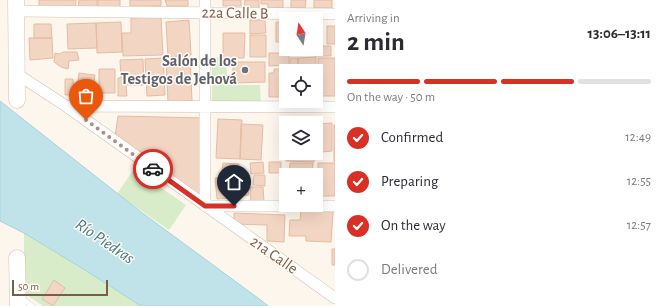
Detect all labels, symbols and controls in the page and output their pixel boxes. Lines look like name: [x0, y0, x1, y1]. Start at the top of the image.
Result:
street label: 22a Calle B: [201, 4, 269, 22]
north arrow: [279, 12, 323, 56]
map controls: [279, 12, 323, 212]
text: Arriving in: [347, 12, 400, 25]
text: 13:06–13:11: [588, 26, 651, 41]
text: 2 min: [347, 29, 405, 55]
place label: Salón de los Testigos de Jehová: [121, 53, 237, 87]
button: locate: [279, 64, 323, 108]
marker: Salón de los Testigos de Jehová: [240, 65, 250, 75]
pin: [69, 79, 103, 120]
icon: bag: [75, 85, 97, 107]
text: On the way · 50 m: [347, 91, 435, 104]
button: layers: [279, 116, 323, 160]
icon: check: [347, 127, 369, 149]
text: Confirmed: [381, 130, 443, 145]
text: 12:49: [625, 131, 651, 144]
courier: [133, 149, 173, 189]
icon: car: [142, 158, 164, 180]
pin: [217, 165, 251, 206]
button: +: [279, 168, 323, 212]
icon: home: [223, 171, 245, 193]
icon: check: [347, 171, 369, 193]
text: Preparing: [381, 174, 438, 189]
text: 12:55: [627, 175, 651, 188]
water label: Río Piedras: [73, 215, 138, 267]
icon: check: [347, 215, 369, 237]
text: On the way: [381, 218, 446, 233]
text: 12:57: [627, 219, 651, 232]
street label: 21a Calle: [247, 233, 301, 277]
text: Delivered: [381, 262, 438, 277]
scale bar: [12, 278, 108, 297]
text: 50 m: [18, 281, 39, 292]

